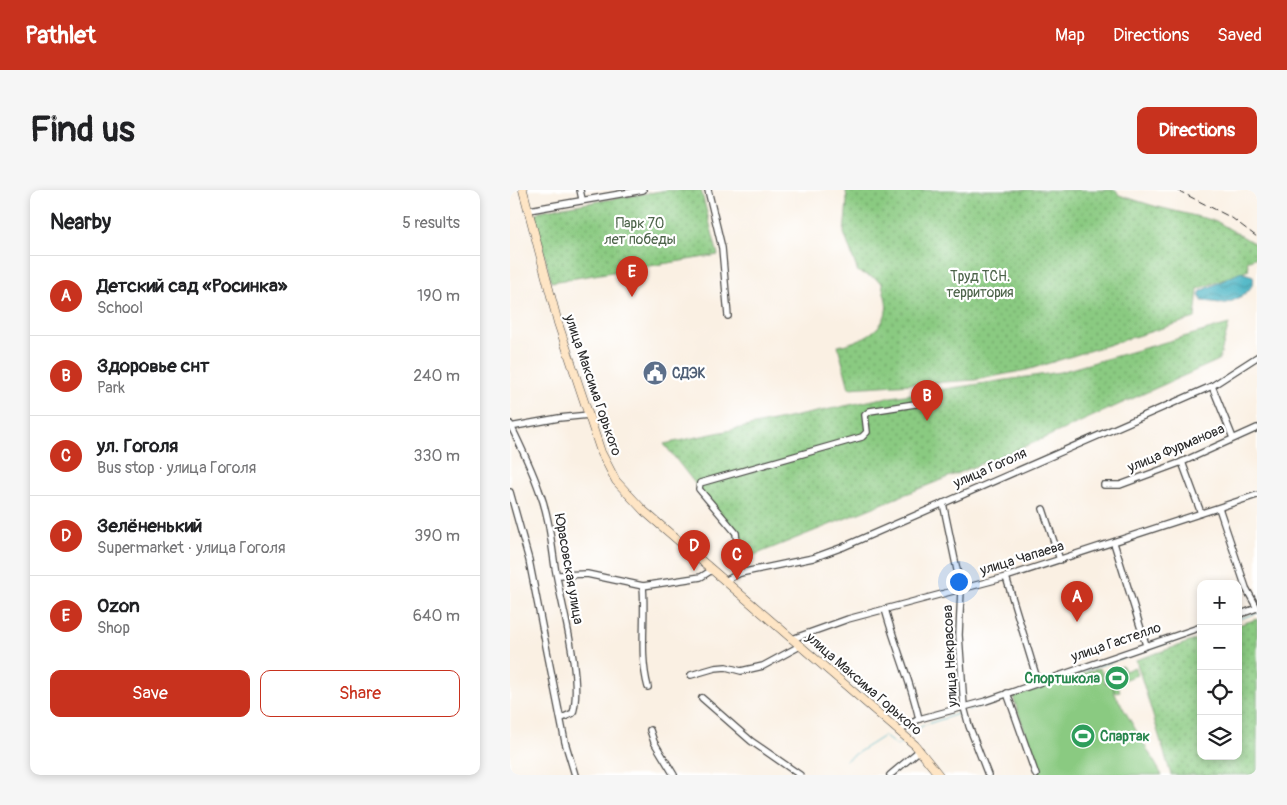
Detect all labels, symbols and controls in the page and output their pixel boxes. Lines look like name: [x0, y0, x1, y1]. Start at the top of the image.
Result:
text: Pathlet: [25, 21, 96, 50]
text: Map: [1055, 24, 1085, 47]
text: Directions: [1113, 24, 1189, 47]
text: Saved: [1217, 24, 1262, 47]
button: Directions: [1137, 107, 1257, 154]
text: Find us: [30, 108, 135, 152]
text: Nearby: [50, 209, 111, 236]
text: 5 results: [402, 213, 460, 233]
park label: Парк 70 лет победы: [604, 215, 676, 248]
pin: E: [616, 256, 648, 297]
park label: Труд ТСН. территория: [946, 268, 1014, 301]
text: Детский сад «Росинка»: [97, 274, 287, 298]
text: A: [61, 286, 71, 306]
text: 190 m: [417, 286, 460, 306]
text: School: [97, 298, 143, 318]
street label: улица Максима Горького: [561, 311, 625, 458]
text: Здоровье снт: [97, 354, 209, 378]
public building icon: СДЭК: [642, 360, 668, 386]
place label: СДЭК: [672, 365, 706, 382]
text: B: [61, 366, 71, 386]
text: 240 m: [413, 366, 460, 386]
text: Park: [97, 378, 125, 398]
pin: B: [911, 380, 943, 421]
street label: улица Фурманова: [1124, 420, 1227, 476]
text: ул. Гоголя: [97, 434, 178, 458]
street label: улица Гоголя: [950, 444, 1029, 492]
text: C: [61, 446, 71, 466]
text: 330 m: [414, 446, 460, 466]
text: Bus stop · улица Гоголя: [97, 458, 256, 478]
street label: Юрасовская улица: [551, 512, 587, 626]
text: Зелёненький: [97, 514, 202, 538]
text: D: [61, 526, 71, 546]
text: 390 m: [414, 526, 460, 546]
pin: D: [678, 530, 710, 571]
street label: улица Чапаева: [977, 537, 1066, 579]
text: Supermarket · улица Гоголя: [97, 538, 286, 558]
pin: C: [721, 539, 753, 580]
your location: [946, 569, 972, 595]
map controls: [1197, 580, 1242, 760]
button: +: [1197, 580, 1242, 625]
pin: A: [1061, 581, 1093, 622]
text: Ozon: [97, 594, 140, 618]
street label: улица Некрасова: [939, 605, 961, 708]
text: E: [62, 606, 70, 626]
text: 640 m: [413, 606, 460, 626]
text: Shop: [97, 618, 130, 638]
street label: улица Гастелло: [1068, 618, 1164, 666]
button: −: [1197, 625, 1242, 670]
street label: улица Максима Горького: [802, 628, 926, 739]
sports icon: Спортшкола: [1104, 665, 1130, 691]
button: Save: [50, 670, 250, 717]
button: Share: [260, 670, 460, 717]
place label: Спортшкола: [1025, 670, 1100, 687]
button: locate: [1197, 670, 1242, 715]
button: layers: [1197, 715, 1242, 760]
sports icon: Спартак: [1070, 723, 1096, 749]
place label: Спартак: [1100, 728, 1150, 745]

